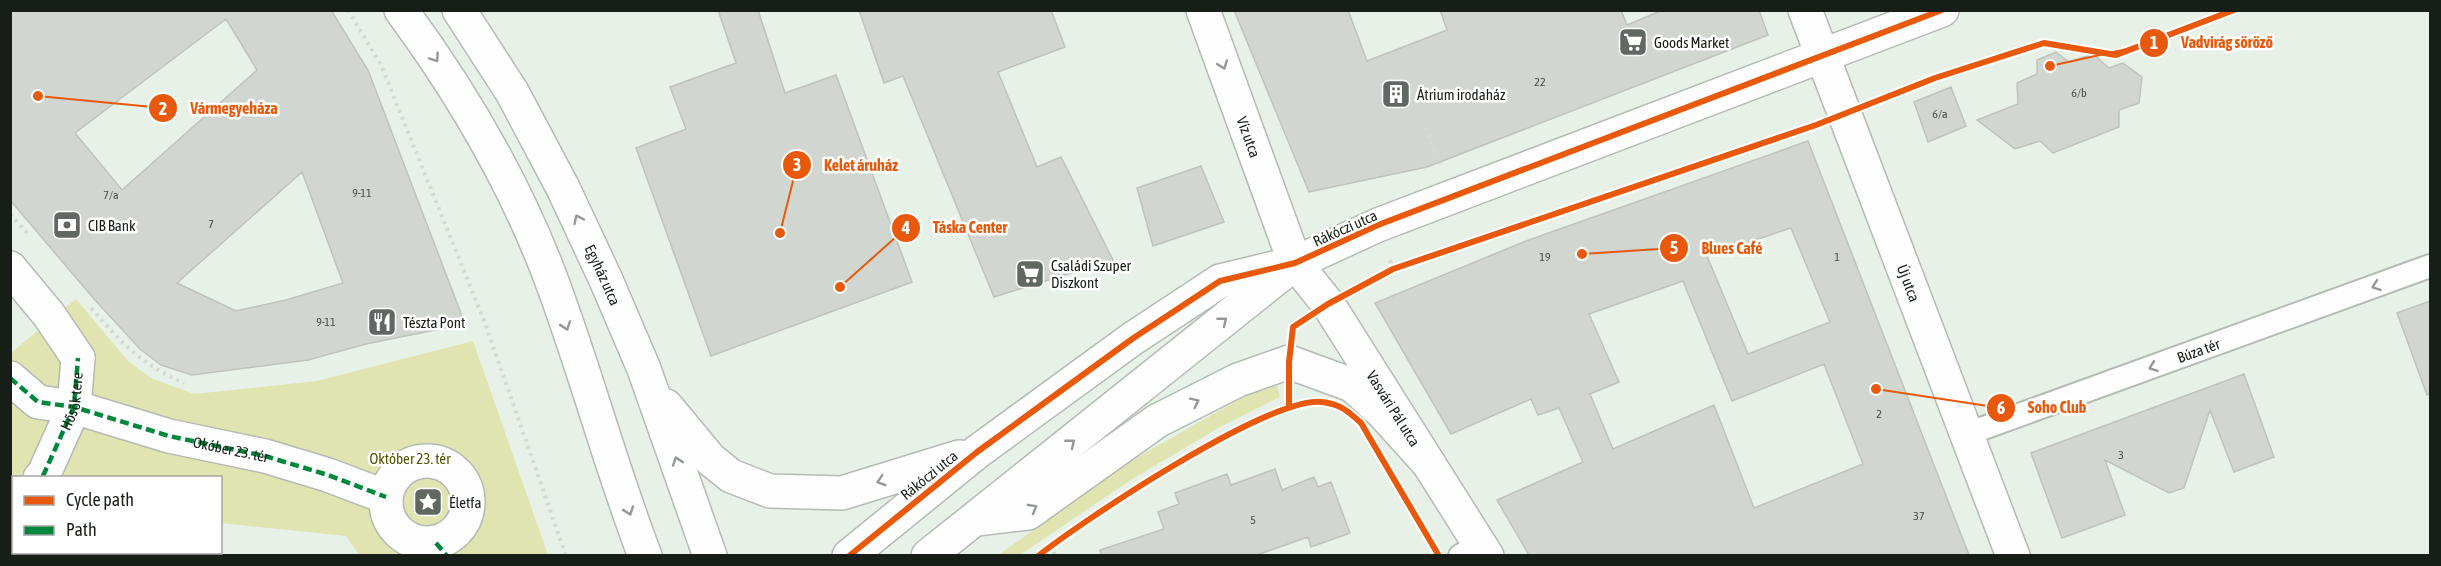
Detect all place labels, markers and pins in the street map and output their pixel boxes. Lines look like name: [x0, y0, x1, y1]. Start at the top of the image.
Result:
supermarket icon: Goods Market: [1617, 26, 1649, 58]
callout: Vadvirág söröző: [2139, 26, 2285, 60]
place label: Goods Market: [1654, 34, 1729, 51]
building icon: Átrium irodaház: [1380, 78, 1412, 110]
place label: Átrium irodaház: [1417, 86, 1506, 103]
callout: Vármegyeháza: [148, 91, 290, 125]
callout: Kelet áruház: [782, 148, 910, 182]
bank icon: CIB Bank: [51, 209, 83, 241]
callout: Táska Center: [891, 211, 1020, 245]
place label: CIB Bank: [88, 217, 136, 234]
callout: Blues Café: [1659, 231, 1774, 265]
place label: Családi Szuper Diszkont: [1051, 257, 1131, 291]
supermarket icon: Családi Szuper Diszkont: [1014, 258, 1046, 290]
restaurant icon: Tészta Pont: [366, 306, 398, 338]
place label: Tészta Pont: [403, 314, 465, 331]
callout: Soho Club: [1986, 391, 2099, 425]
place icon: Életfa: [412, 486, 444, 518]
place label: Életfa: [449, 494, 481, 511]

